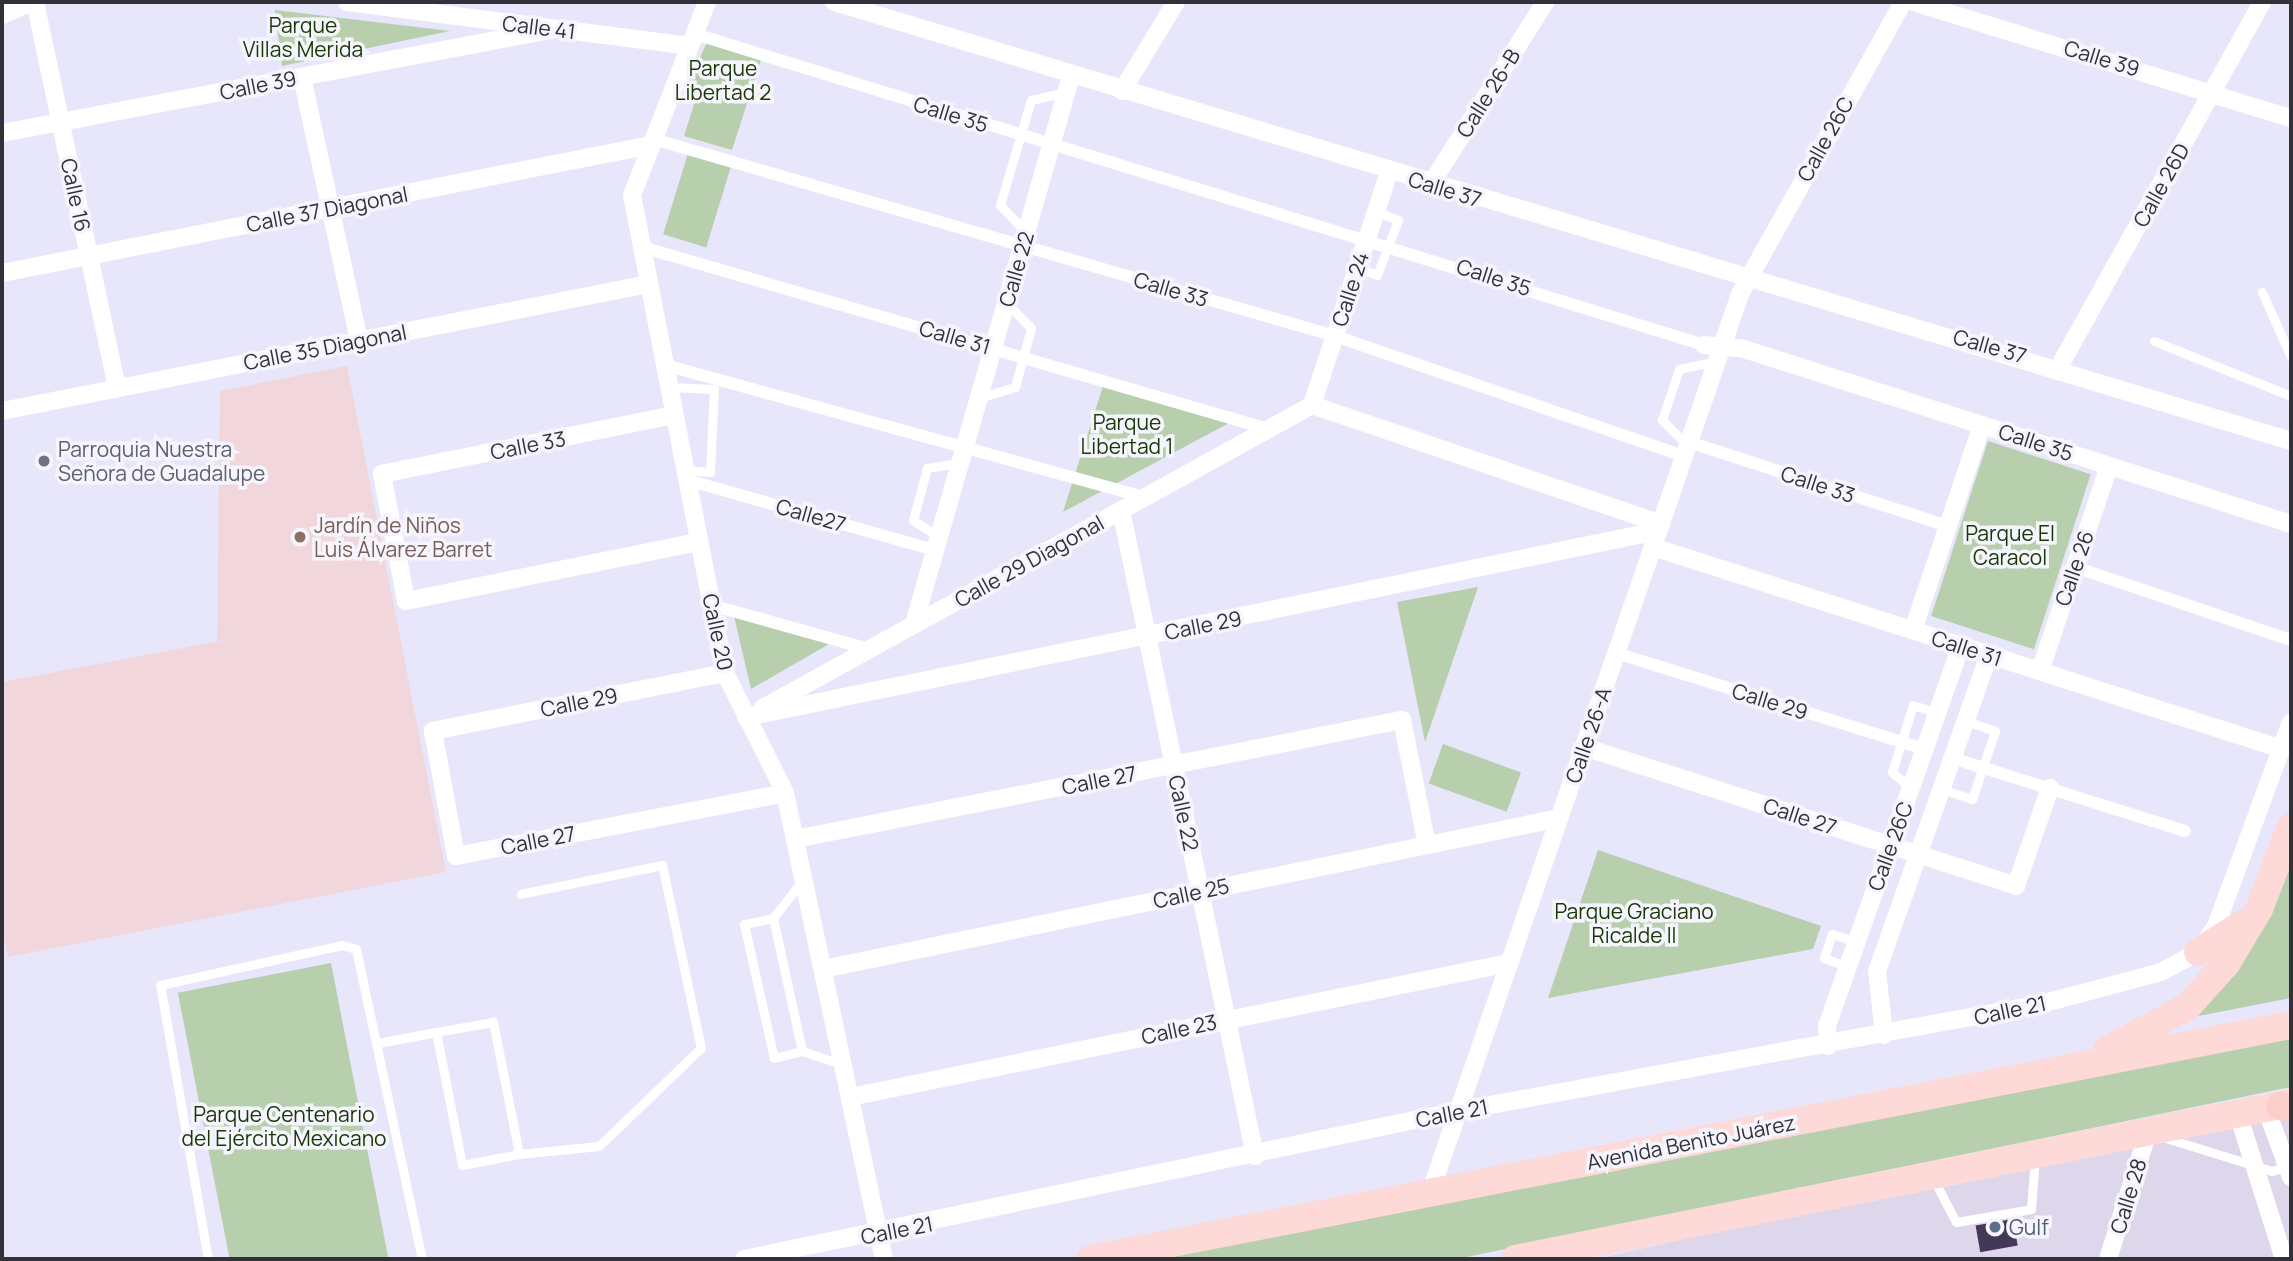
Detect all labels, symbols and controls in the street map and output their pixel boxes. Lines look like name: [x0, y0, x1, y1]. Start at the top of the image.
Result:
street label: Calle 41: [501, 10, 577, 44]
park label: Parque Villas Merida: [243, 12, 363, 62]
street label: Calle 39: [2061, 35, 2143, 81]
street label: Calle 26-B: [1451, 44, 1525, 142]
park label: Parque Libertad 2: [675, 55, 771, 105]
street label: Calle 39: [218, 65, 298, 105]
street label: Calle 35: [911, 91, 991, 137]
street label: Calle 26C: [1791, 92, 1859, 186]
street label: Calle 26D: [2128, 139, 2194, 231]
street label: Calle 16: [56, 156, 96, 234]
street label: Calle 37: [1405, 166, 1485, 212]
street label: Calle 37 Diagonal: [244, 181, 410, 237]
street label: Calle 22: [993, 229, 1039, 309]
street label: Calle 24: [1326, 249, 1374, 329]
street label: Calle 35: [1454, 253, 1534, 301]
street label: Calle 33: [1131, 266, 1211, 312]
street label: Calle 31: [917, 315, 993, 359]
street label: Calle 35 Diagonal: [241, 319, 409, 375]
street label: Calle 37: [1950, 324, 2030, 368]
park label: Parque Libertad 1: [1081, 409, 1173, 459]
street label: Calle 35: [1996, 418, 2076, 466]
street label: Calle 33: [488, 425, 568, 465]
place label: Parroquia Nuestra Señora de Guadalupe: [58, 436, 265, 486]
marker: Parroquia Nuestra Señora de Guadalupe: [36, 453, 52, 469]
street label: Calle 33: [1778, 460, 1858, 508]
street label: Calle27: [773, 493, 849, 537]
street label: Calle 29 Diagonal: [950, 510, 1108, 612]
place label: Jardín de Niños Luis Álvarez Barret: [314, 512, 492, 562]
park label: Parque El Caracol: [1965, 520, 2055, 570]
street label: Calle 26: [2049, 527, 2099, 609]
marker: Jardín de Niños Luis Álvarez Barret: [292, 529, 308, 545]
street label: Calle 20: [698, 591, 738, 673]
street label: Calle 29: [1162, 605, 1244, 645]
street label: Calle 31: [1928, 625, 2006, 671]
street label: Calle 29: [1729, 678, 1811, 724]
street label: Calle 29: [538, 682, 620, 722]
street label: Calle 26-A: [1560, 684, 1616, 786]
street label: Calle 27: [1060, 760, 1138, 800]
street label: Calle 22: [1164, 773, 1204, 853]
street label: Calle 27: [1760, 792, 1840, 840]
street label: Calle 26C: [1862, 798, 1918, 894]
street label: Calle 27: [499, 820, 577, 860]
street label: Calle 25: [1151, 873, 1231, 913]
park label: Parque Graciano Ricalde II: [1554, 898, 1714, 948]
street label: Calle 21: [1972, 990, 2048, 1030]
street label: Calle 23: [1139, 1009, 1219, 1049]
street label: Calle 21: [1414, 1094, 1490, 1132]
park label: Parque Centenario del Ejército Mexicano: [181, 1101, 387, 1151]
street label: Avenida Benito Juárez: [1585, 1109, 1797, 1175]
street label: Calle 28: [2105, 1155, 2151, 1237]
street label: Calle 21: [859, 1211, 935, 1249]
place label: Gulf: [2009, 1214, 2049, 1240]
marker: Gulf: [1987, 1219, 2003, 1235]

